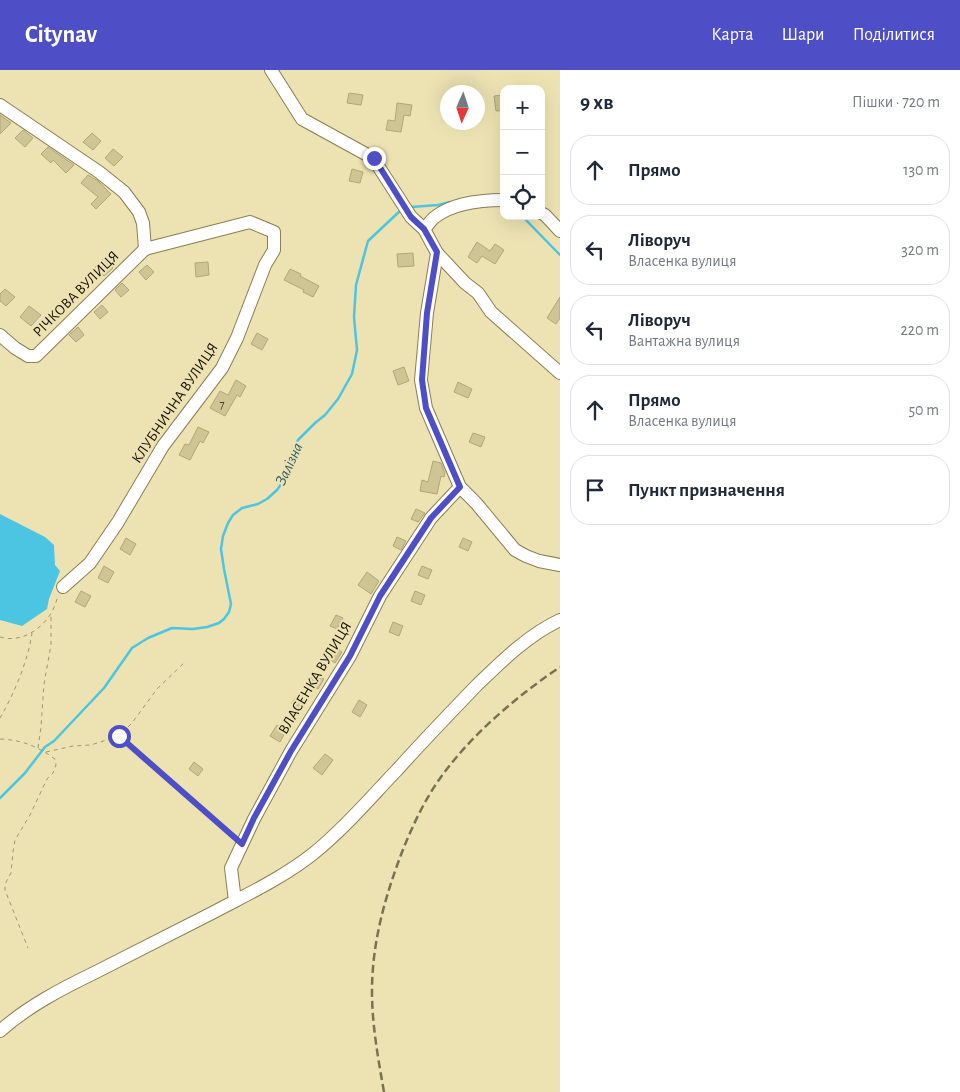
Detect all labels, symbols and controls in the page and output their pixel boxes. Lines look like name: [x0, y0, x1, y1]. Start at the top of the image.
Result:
text: Citynav: [25, 23, 97, 47]
text: Карта: [711, 26, 753, 44]
text: Шари: [781, 26, 825, 44]
text: Поділитися: [853, 26, 935, 44]
north arrow: [440, 85, 485, 130]
map controls: [500, 85, 545, 220]
button: +: [500, 85, 545, 130]
text: 9 хв: [580, 92, 613, 113]
text: Пішки · 720 m: [852, 94, 940, 110]
button: −: [500, 130, 545, 175]
route end: [363, 147, 386, 170]
icon: ahead: [581, 156, 609, 184]
text: Прямо: [628, 161, 681, 180]
text: 130 m: [903, 162, 939, 178]
button: locate: [500, 175, 545, 220]
text: Ліворуч: [628, 231, 691, 250]
icon: left: [581, 236, 609, 264]
text: 320 m: [901, 242, 939, 258]
street label: РІЧКОВА ВУЛИЦЯ: [30, 248, 122, 340]
text: Власенка вулиця: [628, 253, 736, 269]
text: Ліворуч: [628, 311, 691, 330]
icon: left: [581, 316, 609, 344]
text: 220 m: [901, 322, 939, 338]
text: Вантажна вулиця: [628, 333, 740, 349]
street label: КЛУБНИЧНА ВУЛИЦЯ: [129, 340, 221, 466]
text: Прямо: [628, 391, 681, 410]
icon: ahead: [581, 396, 609, 424]
house number: 7: [219, 398, 225, 410]
text: 50 m: [908, 402, 939, 418]
text: Власенка вулиця: [628, 413, 736, 429]
water label: Залізна: [272, 440, 306, 488]
icon: arrive: [581, 476, 609, 504]
text: Пункт призначення: [628, 481, 785, 500]
street label: ВЛАСЕНКА ВУЛИЦЯ: [276, 619, 354, 737]
route start: [108, 725, 131, 748]

